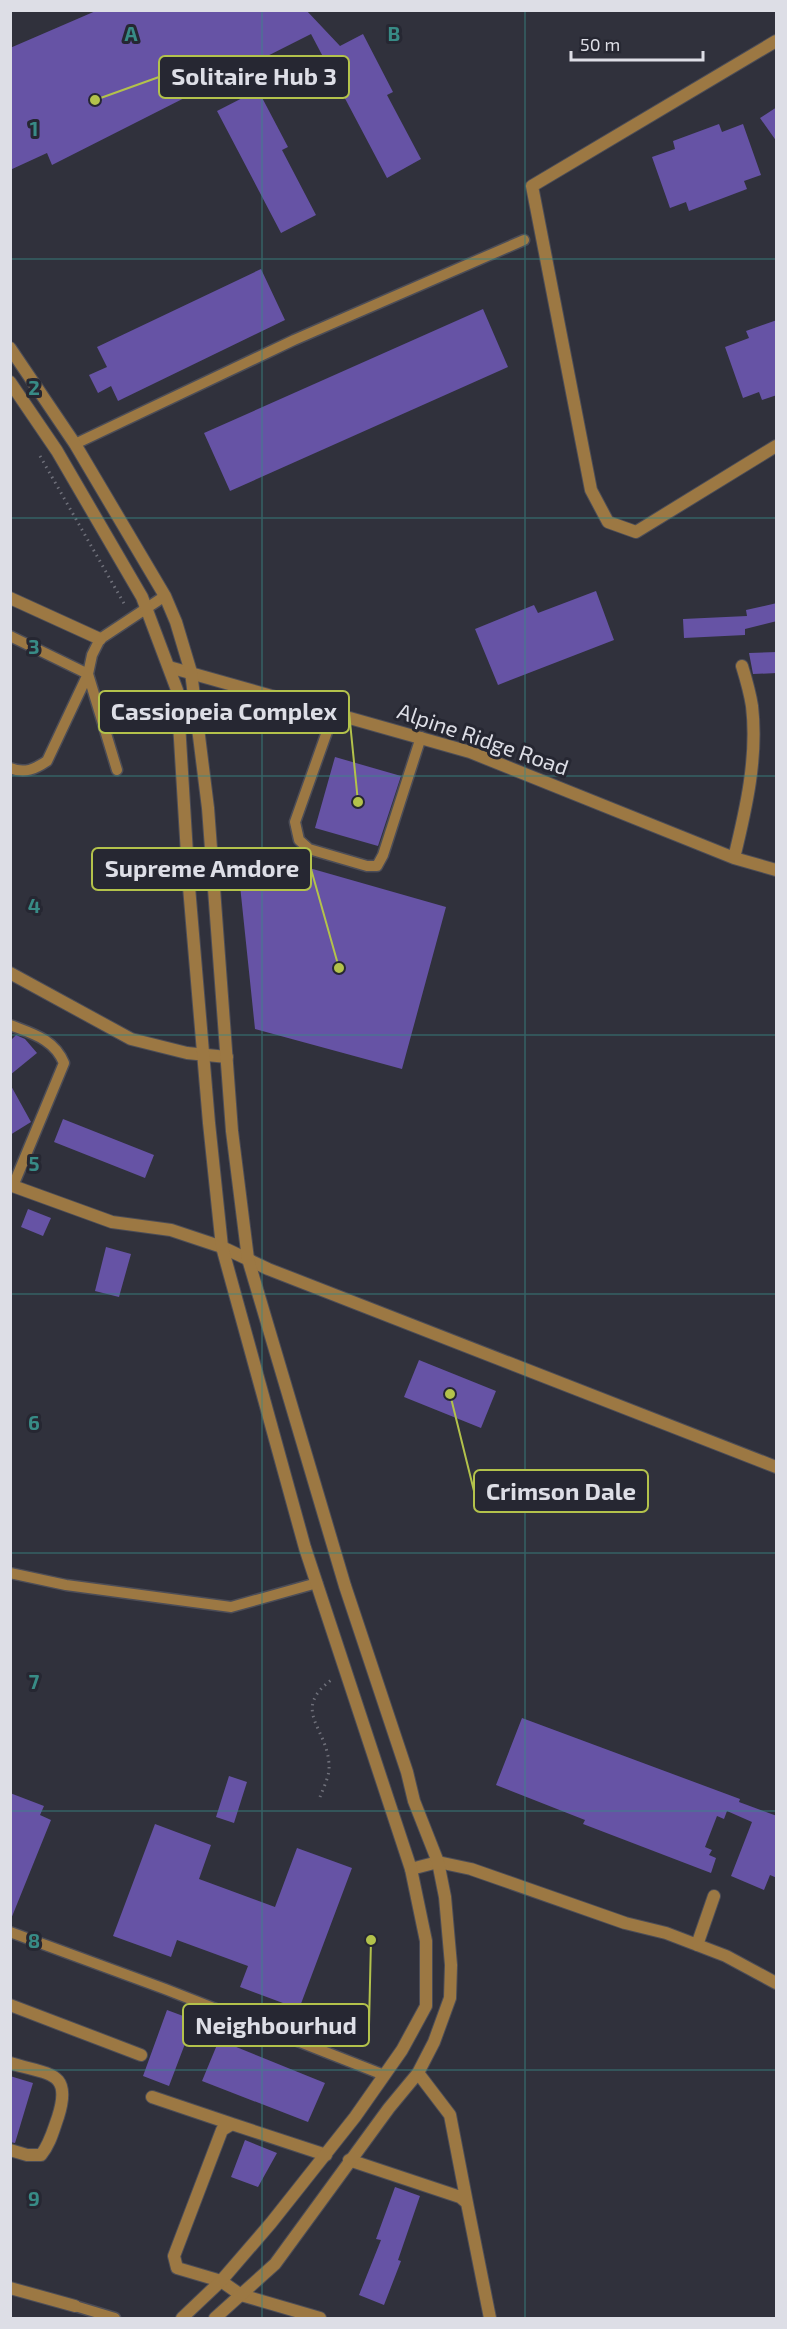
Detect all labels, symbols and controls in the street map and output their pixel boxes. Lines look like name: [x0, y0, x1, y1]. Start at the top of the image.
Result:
text: A: [124, 21, 138, 45]
text: B: [388, 21, 400, 45]
scale bar: [571, 24, 703, 62]
text: 50 m: [580, 33, 620, 55]
callout: Solitaire Hub 3: [159, 56, 349, 98]
text: Solitaire Hub 3: [171, 61, 337, 90]
text: 1: [30, 116, 38, 140]
text: 2: [28, 375, 40, 399]
text: 3: [28, 634, 40, 658]
callout: Cassiopeia Complex: [99, 691, 349, 733]
text: Cassiopeia Complex: [111, 696, 338, 725]
street label: Alpine Ridge Road: [394, 697, 572, 780]
callout: Supreme Amdore: [92, 848, 311, 890]
text: Supreme Amdore: [105, 853, 299, 882]
text: 4: [28, 893, 41, 917]
text: 5: [28, 1151, 40, 1175]
text: 6: [28, 1410, 40, 1434]
callout: Crimson Dale: [474, 1470, 648, 1512]
text: Crimson Dale: [486, 1476, 636, 1505]
text: 7: [29, 1669, 40, 1693]
text: 8: [28, 1928, 40, 1952]
callout: Neighbourhud: [183, 2004, 369, 2046]
text: Neighbourhud: [195, 2010, 357, 2039]
text: 9: [28, 2186, 40, 2210]

